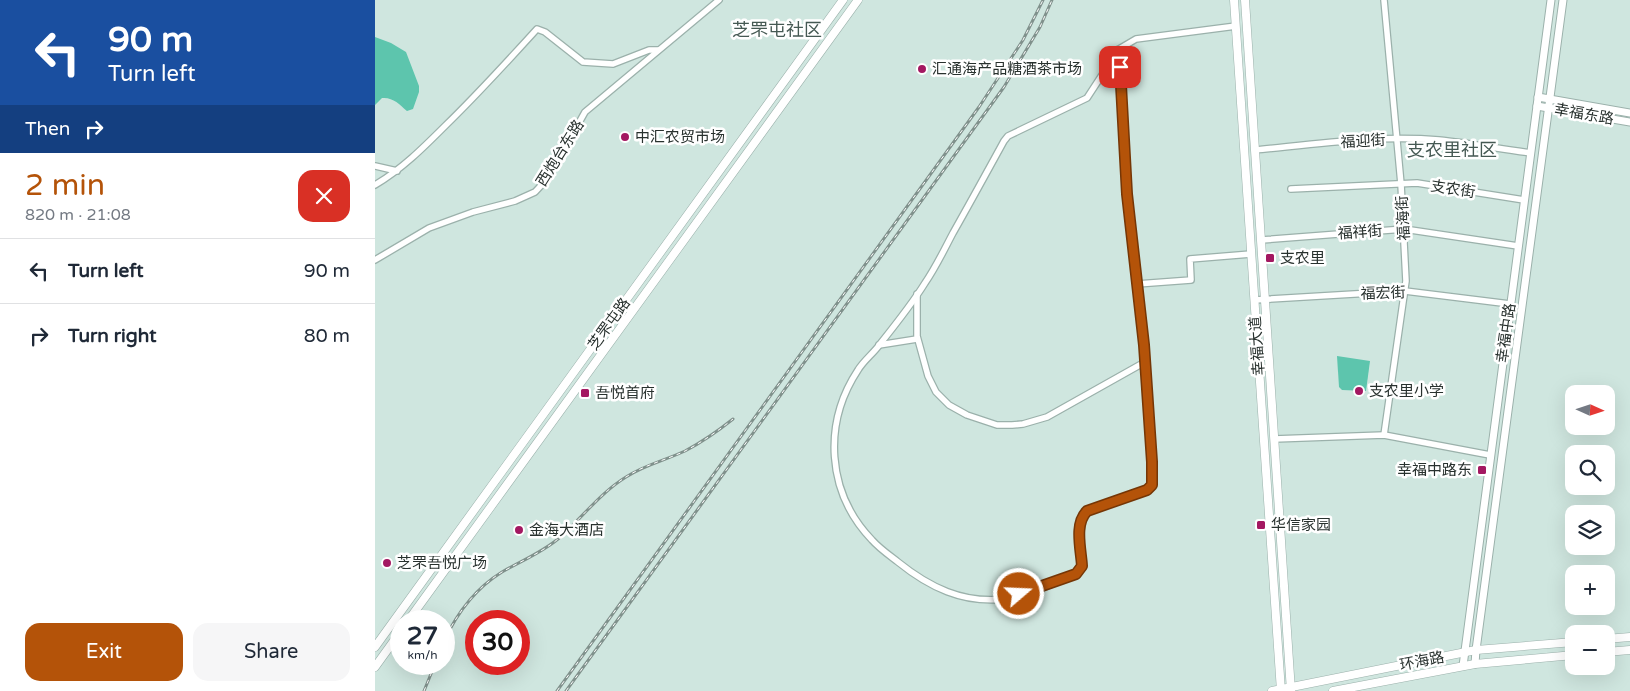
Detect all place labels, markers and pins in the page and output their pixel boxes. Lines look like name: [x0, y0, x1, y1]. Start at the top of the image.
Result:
pin: [1099, 46, 1141, 88]
place label: 汇通海产品糖酒茶市场: [932, 60, 1082, 78]
marker: 汇通海产品糖酒茶市场: [916, 63, 928, 75]
place label: 中汇农贸市场: [635, 128, 725, 146]
marker: 中汇农贸市场: [619, 131, 631, 143]
place label: 支农里: [1280, 249, 1325, 267]
marker: 支农里: [1264, 252, 1276, 264]
place label: 支农里小学: [1369, 382, 1444, 400]
place label: 吾悦首府: [595, 384, 655, 402]
marker: 支农里小学: [1353, 385, 1365, 397]
marker: 吾悦首府: [579, 387, 591, 399]
place label: 幸福中路东: [1397, 461, 1472, 479]
marker: 幸福中路东: [1476, 464, 1488, 476]
place label: 华信家园: [1271, 516, 1331, 534]
marker: 华信家园: [1255, 519, 1267, 531]
place label: 金海大酒店: [529, 521, 604, 539]
marker: 金海大酒店: [513, 524, 525, 536]
place label: 芝罘吾悦广场: [397, 554, 487, 572]
marker: 芝罘吾悦广场: [381, 557, 393, 569]

